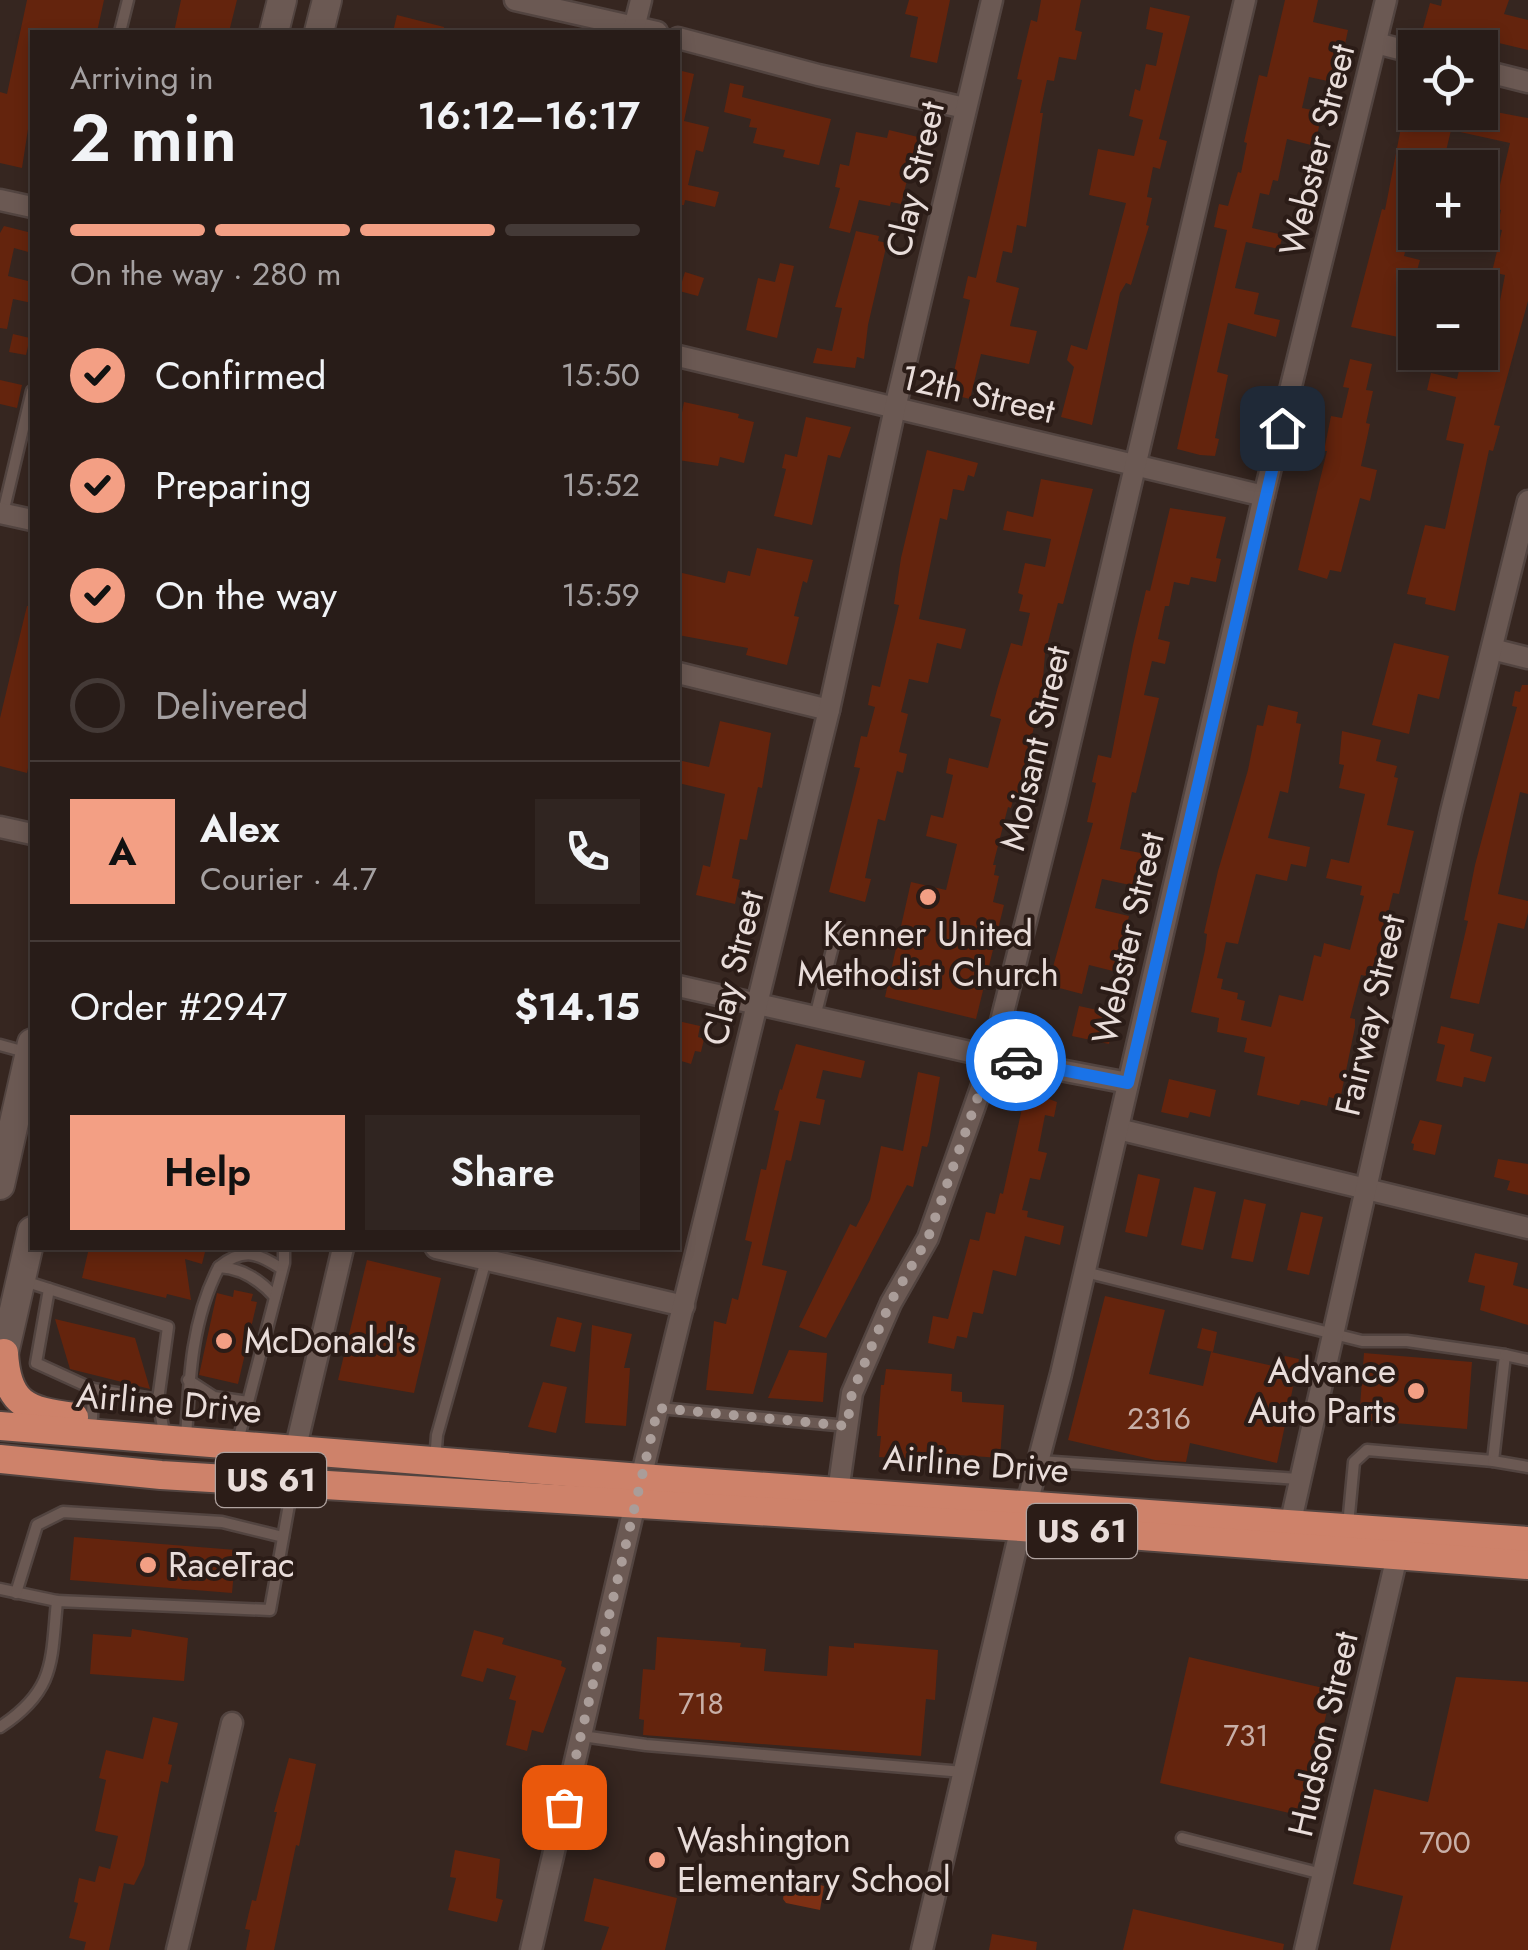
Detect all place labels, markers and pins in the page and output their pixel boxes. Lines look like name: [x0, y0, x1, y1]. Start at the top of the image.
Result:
pin: [1240, 386, 1325, 471]
marker: Kenner United Methodist Church: [917, 886, 939, 908]
place label: Kenner United Methodist Church: [797, 909, 1059, 999]
place label: McDonald's: [244, 1316, 416, 1366]
marker: McDonald's: [213, 1330, 235, 1352]
place label: Advance Auto Parts: [1248, 1346, 1396, 1436]
marker: Advance Auto Parts: [1405, 1380, 1427, 1402]
place label: RaceTrac: [168, 1540, 295, 1590]
marker: RaceTrac: [137, 1554, 159, 1576]
pin: [522, 1765, 607, 1850]
place label: Washington Elementary School: [677, 1815, 951, 1905]
marker: Washington Elementary School: [646, 1849, 668, 1871]

